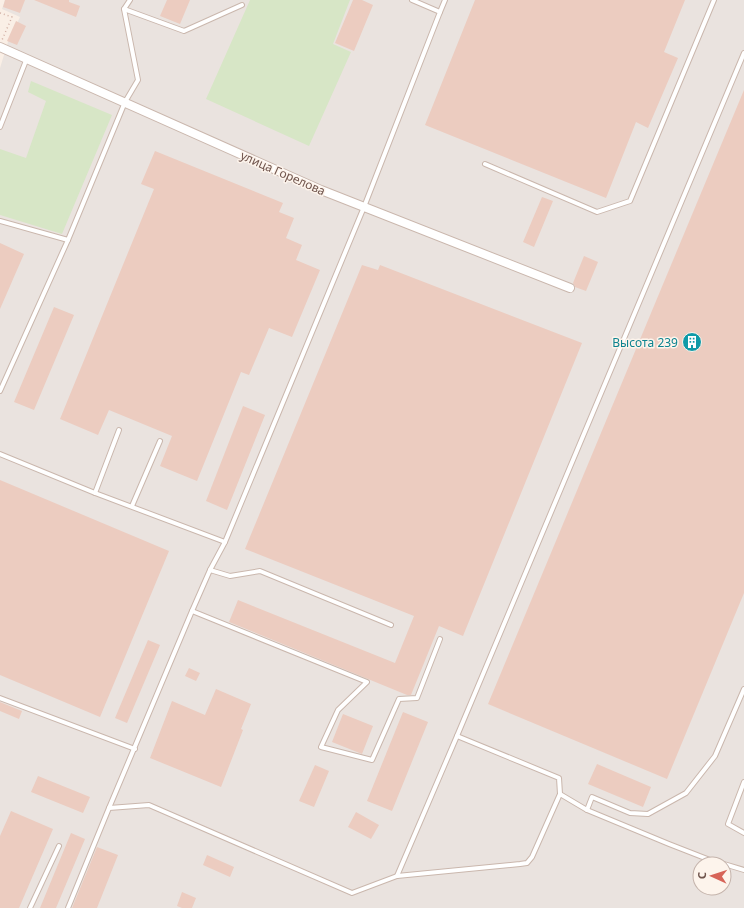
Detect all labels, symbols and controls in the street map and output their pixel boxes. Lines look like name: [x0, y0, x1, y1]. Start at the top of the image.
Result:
street label: улица Горелова: [238, 147, 328, 199]
building icon: Высота 239: [681, 331, 703, 353]
place label: Высота 239: [612, 334, 678, 351]
north arrow: [692, 856, 732, 896]
text: С: [694, 872, 709, 879]

